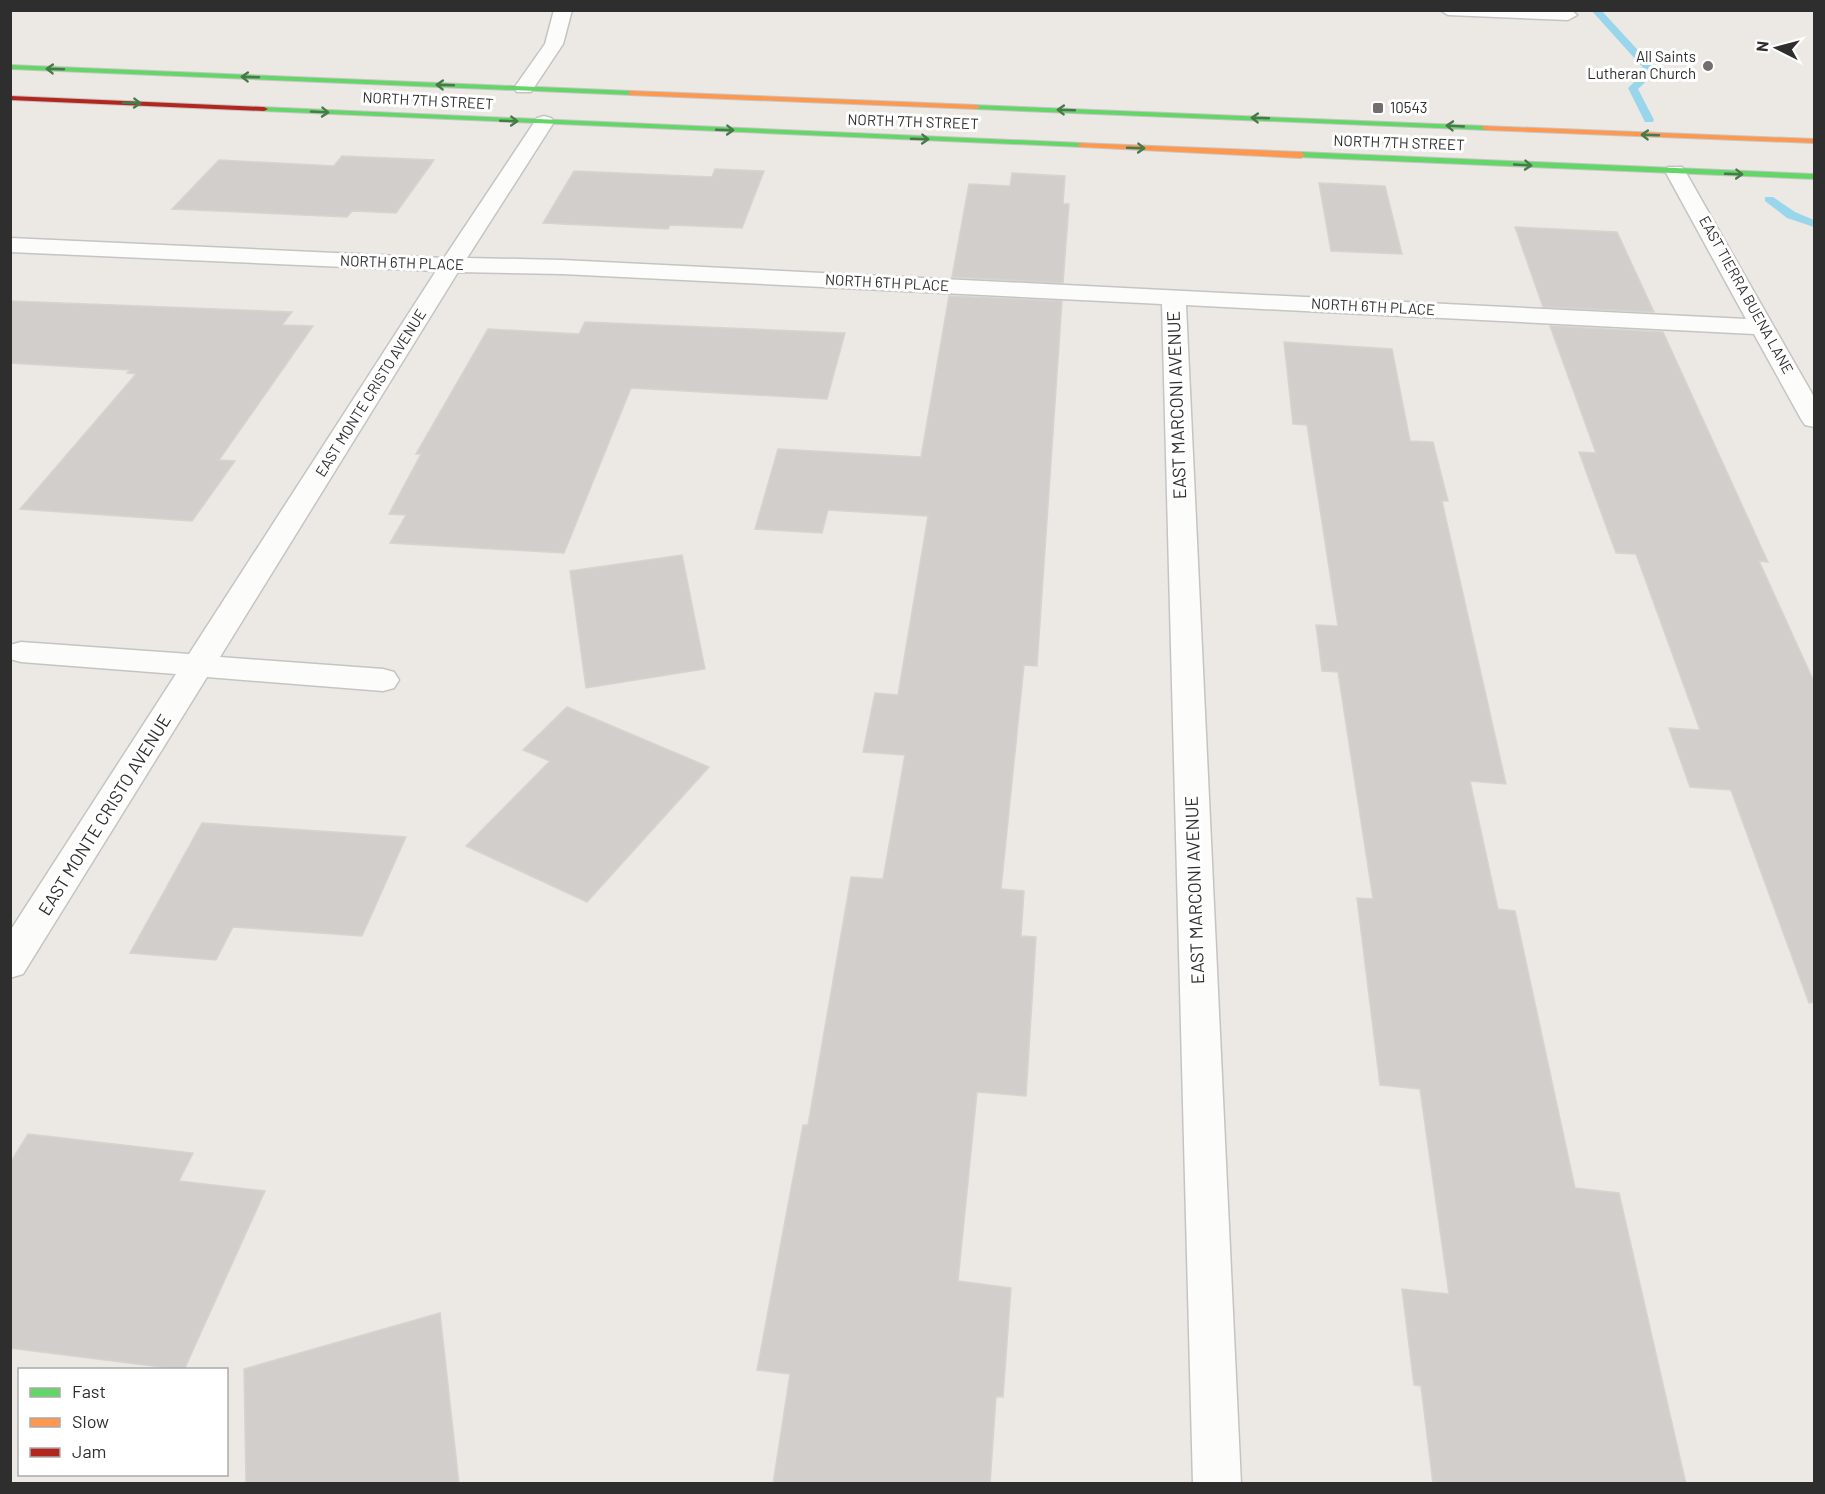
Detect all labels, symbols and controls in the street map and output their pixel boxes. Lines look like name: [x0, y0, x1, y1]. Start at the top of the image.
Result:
north arrow: [1747, 18, 1807, 78]
text: N: [1752, 40, 1772, 53]
place label: All Saints Lutheran Church: [1587, 47, 1696, 82]
marker: All Saints Lutheran Church: [1701, 59, 1715, 73]
one-way arrow: [46, 63, 66, 74]
one-way arrow: [240, 71, 260, 82]
one-way arrow: [435, 80, 455, 91]
street label: NORTH 7TH STREET: [362, 88, 494, 112]
one-way arrow: [121, 98, 141, 109]
place label: 10543: [1390, 98, 1427, 116]
marker: 10543: [1371, 101, 1385, 115]
one-way arrow: [1056, 105, 1076, 116]
one-way arrow: [309, 107, 329, 118]
street label: NORTH 7TH STREET: [847, 110, 979, 132]
one-way arrow: [1251, 112, 1271, 124]
one-way arrow: [499, 115, 519, 127]
one-way arrow: [1446, 121, 1466, 132]
one-way arrow: [714, 125, 734, 136]
one-way arrow: [1641, 129, 1661, 140]
street label: NORTH 7TH STREET: [1333, 131, 1465, 153]
one-way arrow: [909, 133, 929, 144]
one-way arrow: [1125, 143, 1145, 154]
one-way arrow: [1512, 159, 1532, 171]
one-way arrow: [1723, 168, 1743, 179]
street label: EAST TIERRA BUENA LANE: [1696, 212, 1798, 377]
street label: NORTH 6TH PLACE: [340, 251, 464, 273]
street label: NORTH 6TH PLACE: [825, 270, 950, 294]
street label: NORTH 6TH PLACE: [1311, 294, 1436, 318]
street label: EAST MONTE CRISTO AVENUE: [311, 305, 429, 480]
street label: EAST MARCONI AVENUE: [1162, 310, 1190, 500]
street label: EAST MONTE CRISTO AVENUE: [33, 710, 175, 919]
street label: EAST MARCONI AVENUE: [1180, 795, 1208, 985]
legend: [18, 1368, 228, 1476]
text: Fast: [72, 1380, 106, 1402]
text: Slow: [72, 1410, 109, 1432]
text: Jam: [72, 1440, 106, 1462]

